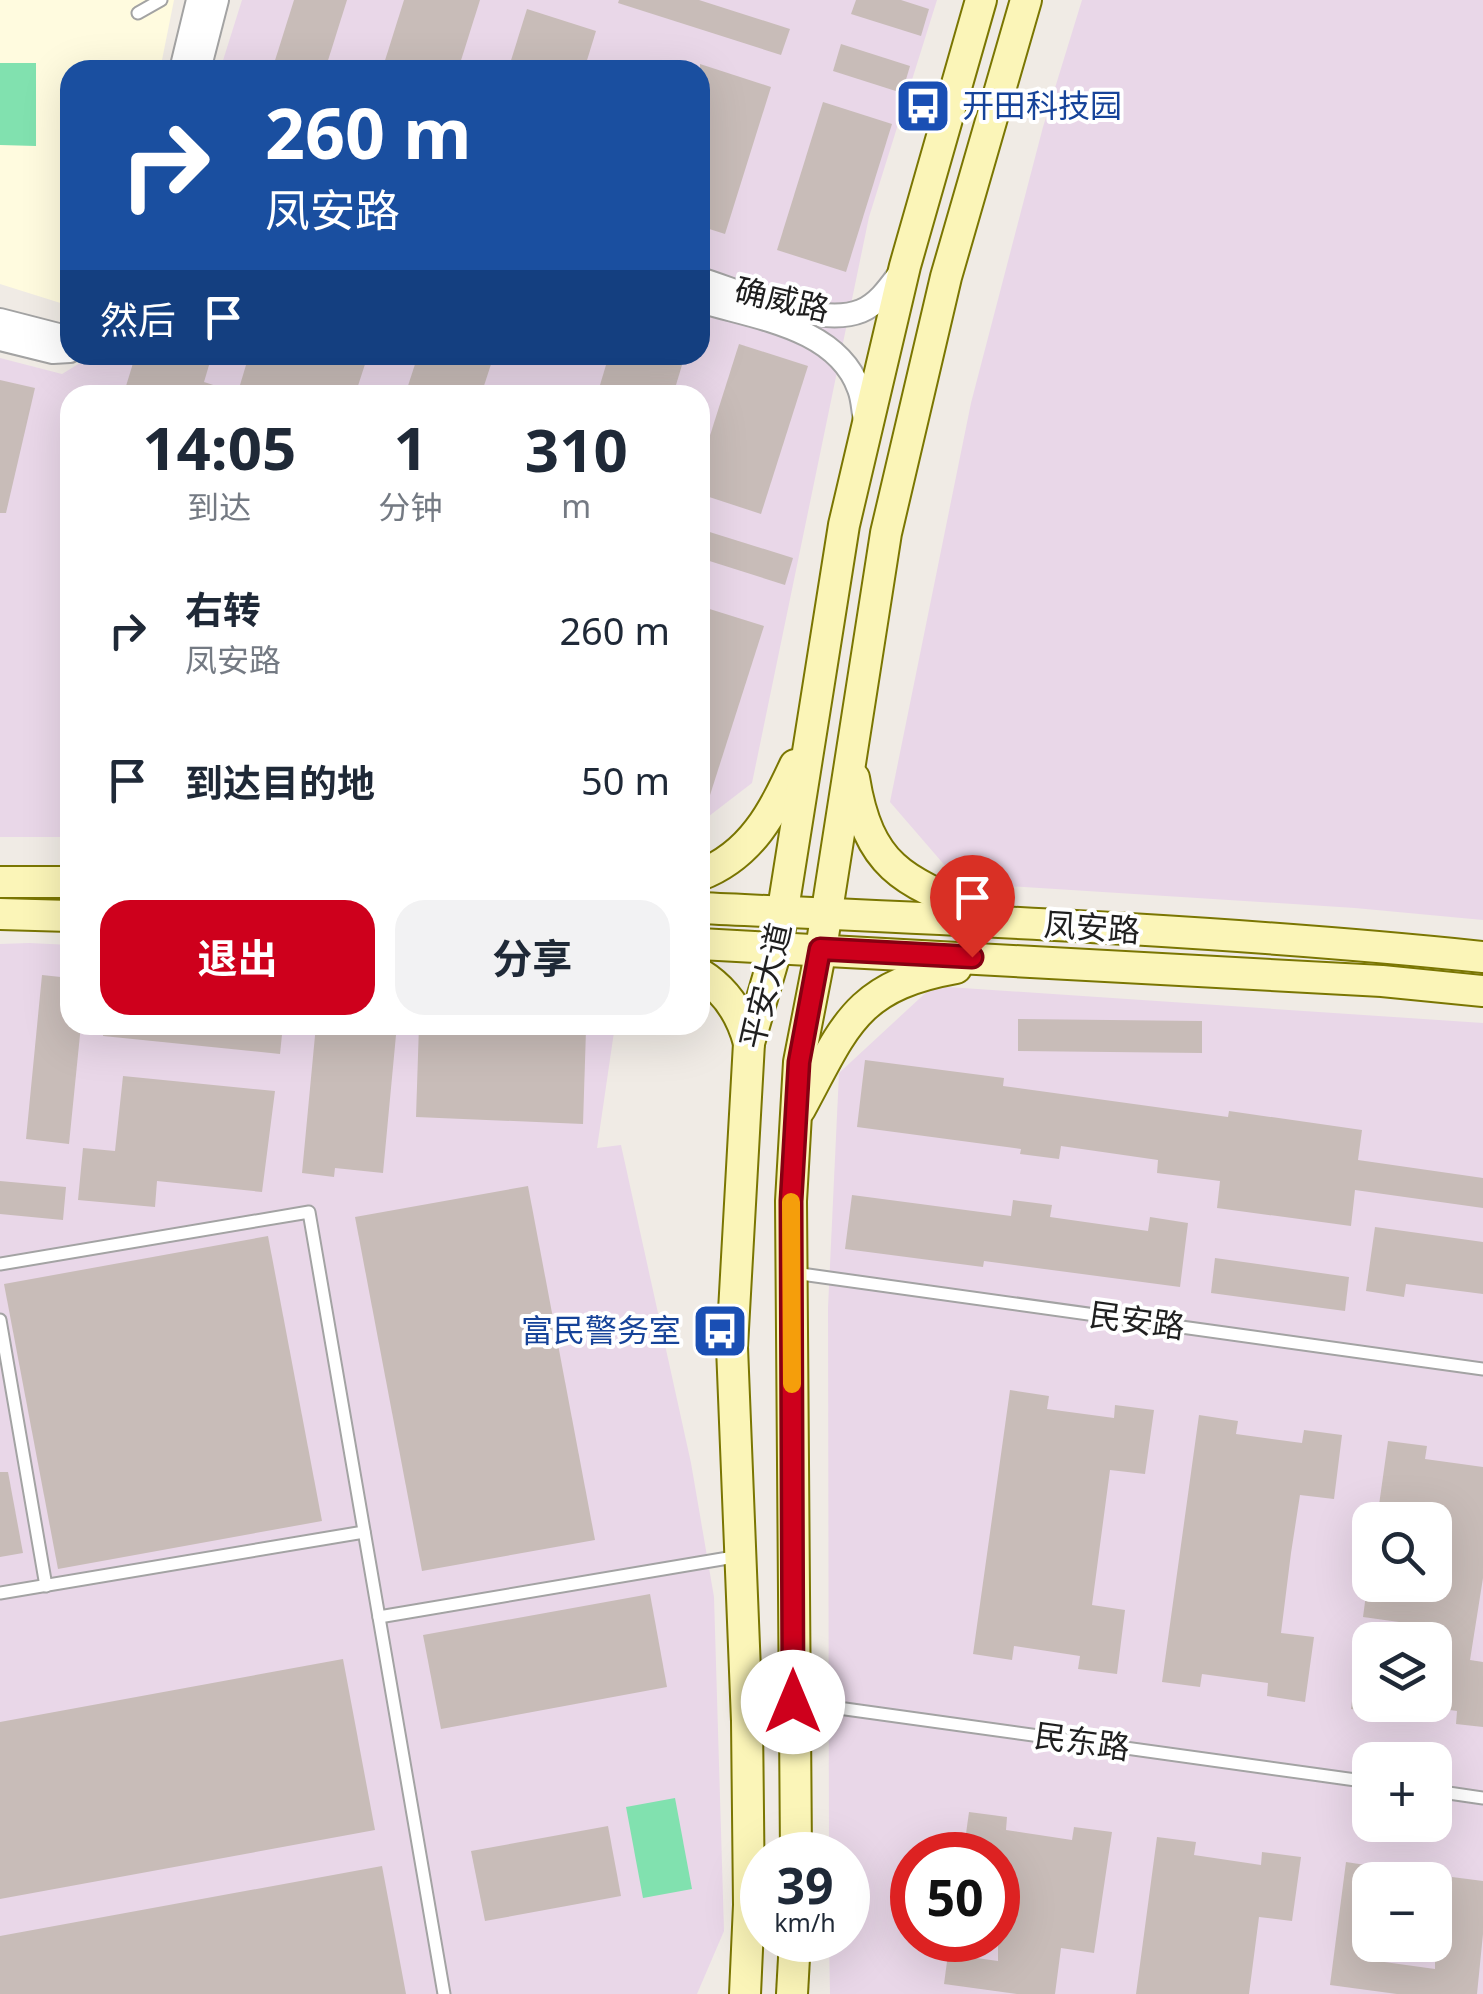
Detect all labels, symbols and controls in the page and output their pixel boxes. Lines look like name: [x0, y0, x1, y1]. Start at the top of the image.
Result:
bus stop icon: 开田科技园: [893, 76, 953, 136]
place label: 开田科技园: [962, 83, 1122, 126]
text: 260 m: [265, 84, 472, 180]
icon: right: [100, 100, 230, 230]
text: 凤安路: [265, 179, 400, 240]
street label: 确威路: [731, 267, 834, 330]
icon: arrive: [196, 290, 251, 345]
text: 然后: [100, 293, 176, 345]
text: 14:05: [142, 406, 296, 488]
text: 1: [393, 406, 428, 488]
text: 310: [525, 408, 628, 490]
text: m: [561, 484, 591, 527]
text: 到达: [187, 485, 251, 528]
text: 分钟: [379, 485, 443, 528]
text: 右转: [185, 583, 261, 635]
icon: right: [100, 603, 155, 658]
text: 260 m: [559, 604, 670, 656]
text: 凤安路: [185, 638, 281, 681]
icon: arrive: [100, 753, 155, 808]
text: 50 m: [581, 754, 670, 806]
text: 到达目的地: [185, 756, 375, 808]
pin: [930, 855, 1015, 958]
icon: arrive: [945, 870, 1000, 925]
button: 退出: [100, 900, 375, 1015]
button: 分享: [395, 900, 670, 1015]
street label: 凤安路: [1043, 902, 1141, 951]
street label: 平安大道: [729, 918, 800, 1053]
street label: 民安路: [1087, 1292, 1188, 1347]
bus stop icon: 富民警务室: [690, 1301, 750, 1361]
place label: 富民警务室: [521, 1308, 681, 1351]
map controls: [1352, 1502, 1452, 1962]
button: search: [1352, 1502, 1452, 1602]
button: layers: [1352, 1622, 1452, 1722]
position arrow: [741, 1650, 845, 1754]
street label: 民东路: [1032, 1713, 1133, 1768]
button: +: [1352, 1742, 1452, 1842]
speed limit sign: 50: [890, 1832, 1020, 1962]
text: 39: [776, 1851, 834, 1919]
button: −: [1352, 1862, 1452, 1962]
text: km/h: [774, 1905, 836, 1939]

